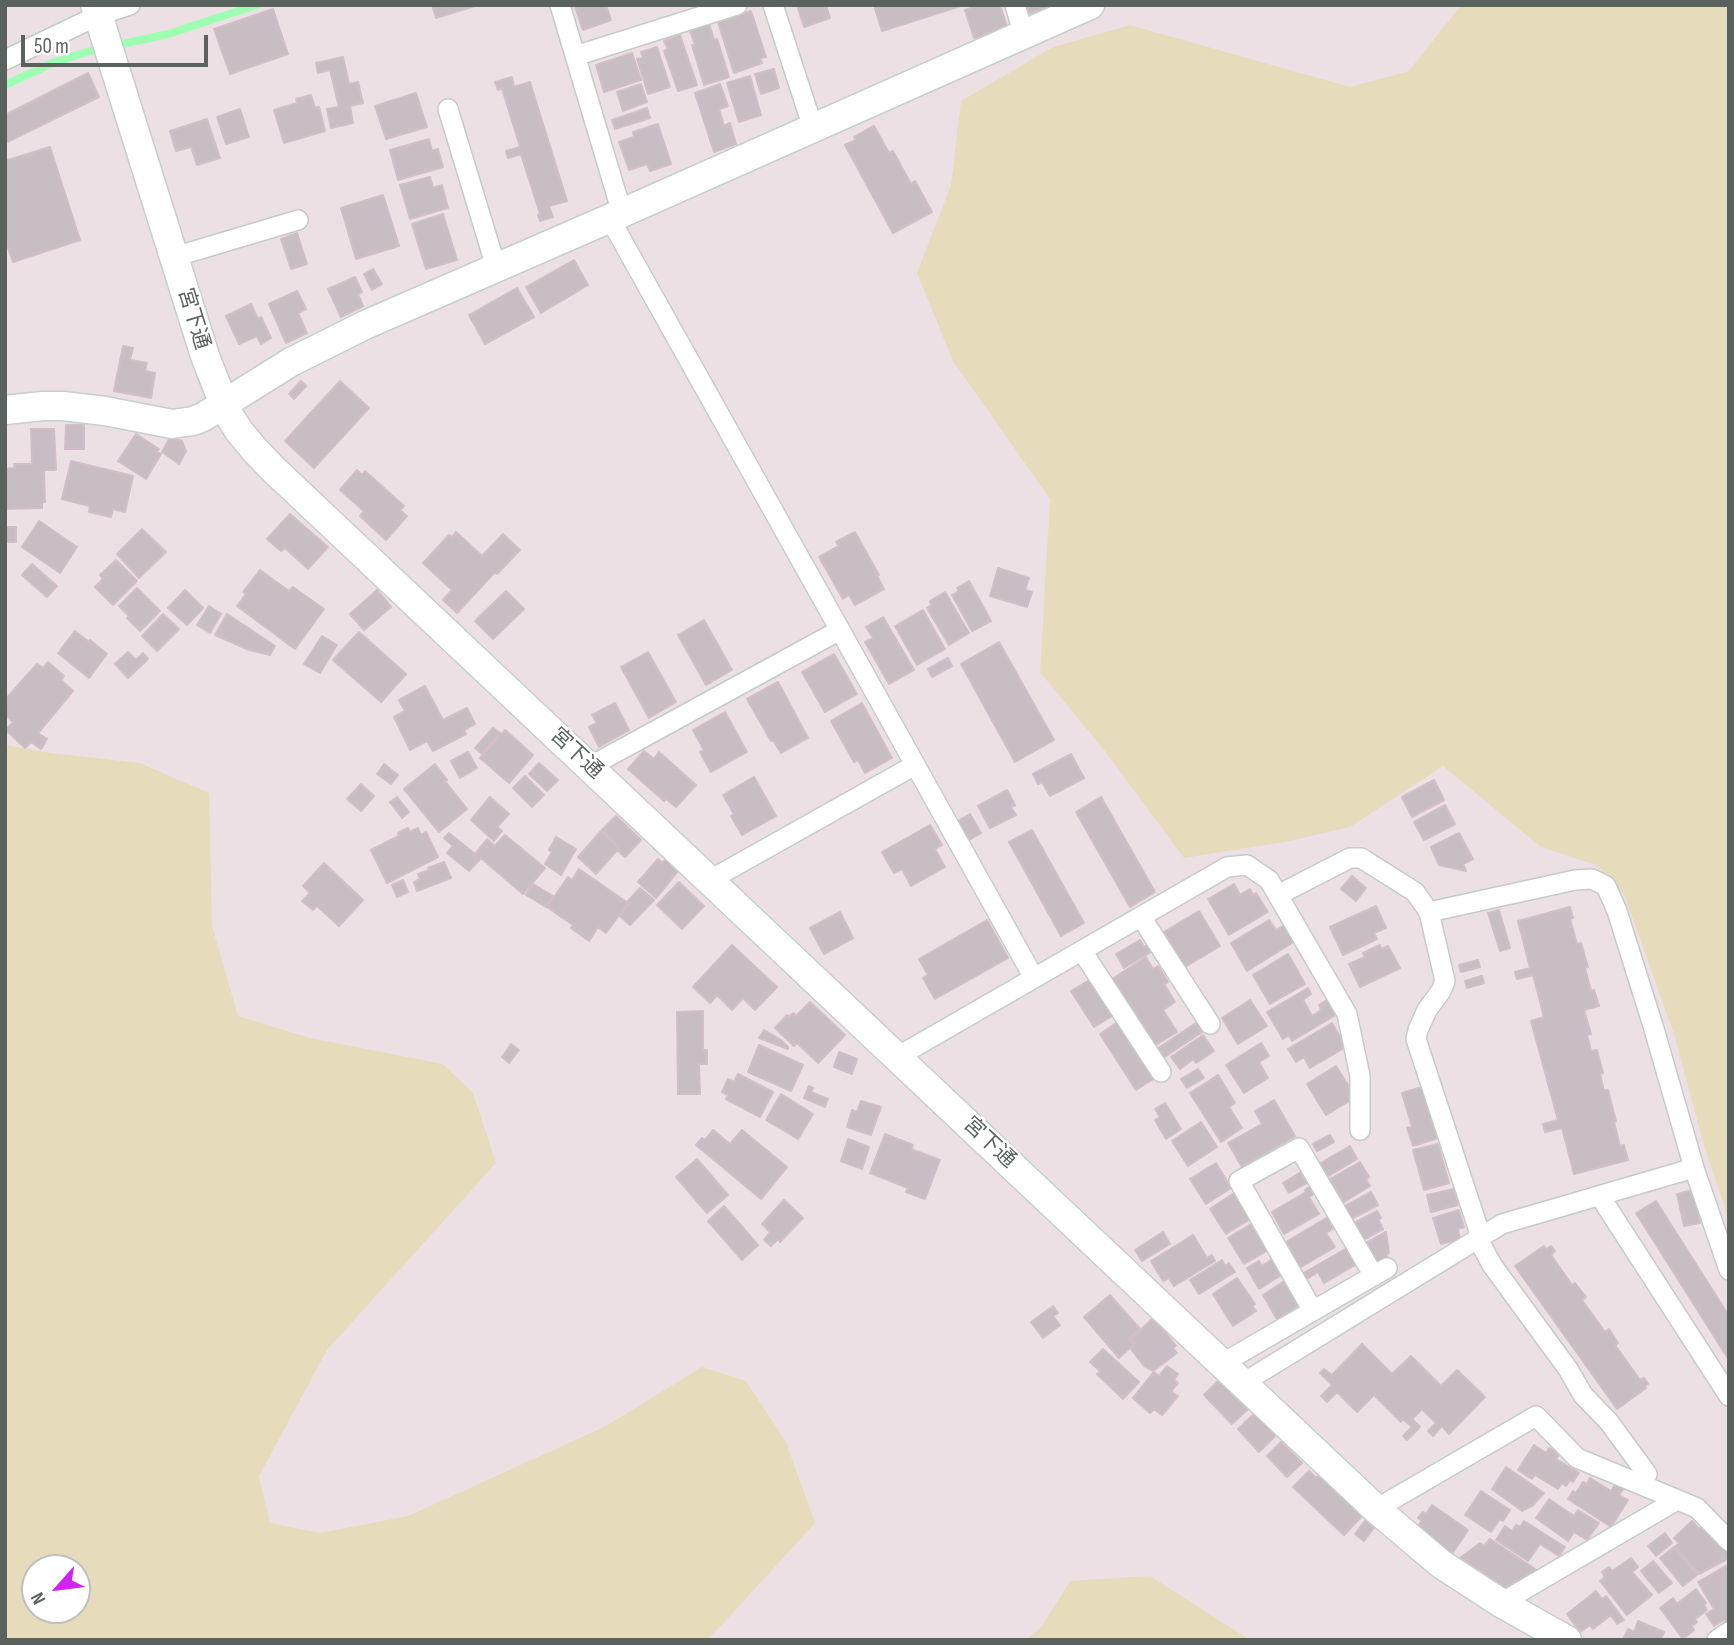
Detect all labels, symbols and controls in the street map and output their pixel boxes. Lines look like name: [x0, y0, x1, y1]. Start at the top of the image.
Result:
scale bar: [24, 21, 212, 65]
text: 50 m: [34, 34, 69, 59]
street label: 宮下通: [172, 285, 214, 353]
street label: 宮下通: [544, 723, 608, 785]
street label: 宮下通: [957, 1112, 1021, 1174]
north arrow: [21, 1554, 91, 1624]
text: N: [26, 1588, 51, 1608]

